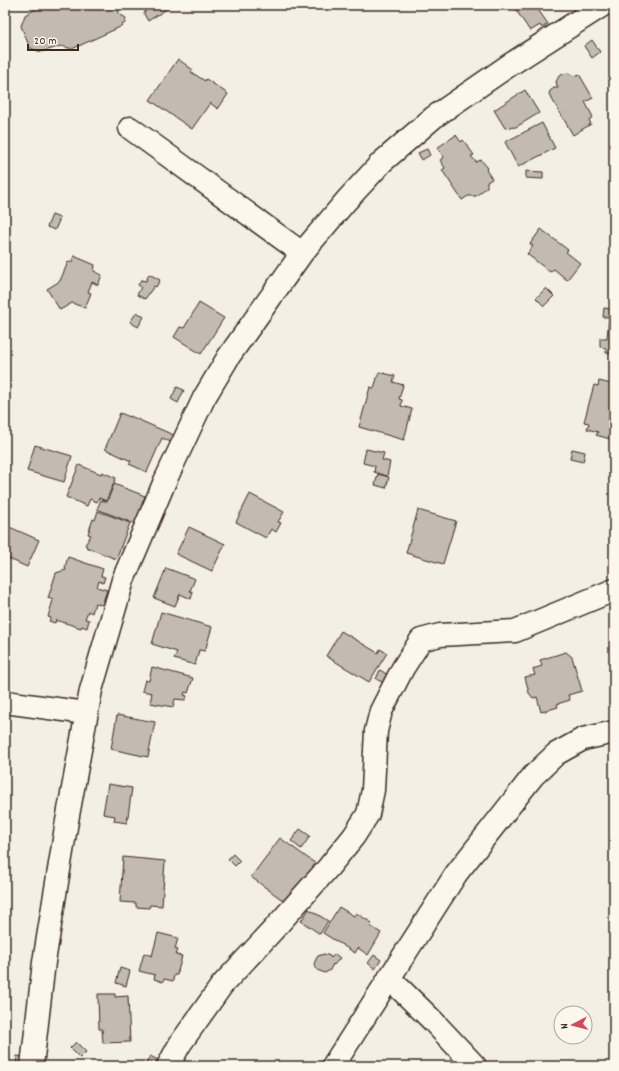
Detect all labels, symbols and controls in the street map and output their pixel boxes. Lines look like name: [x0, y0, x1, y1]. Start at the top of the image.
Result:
scale bar: [28, 26, 78, 52]
text: 20 m: [34, 33, 57, 50]
north arrow: [553, 1005, 593, 1045]
text: N: [557, 1022, 573, 1030]

